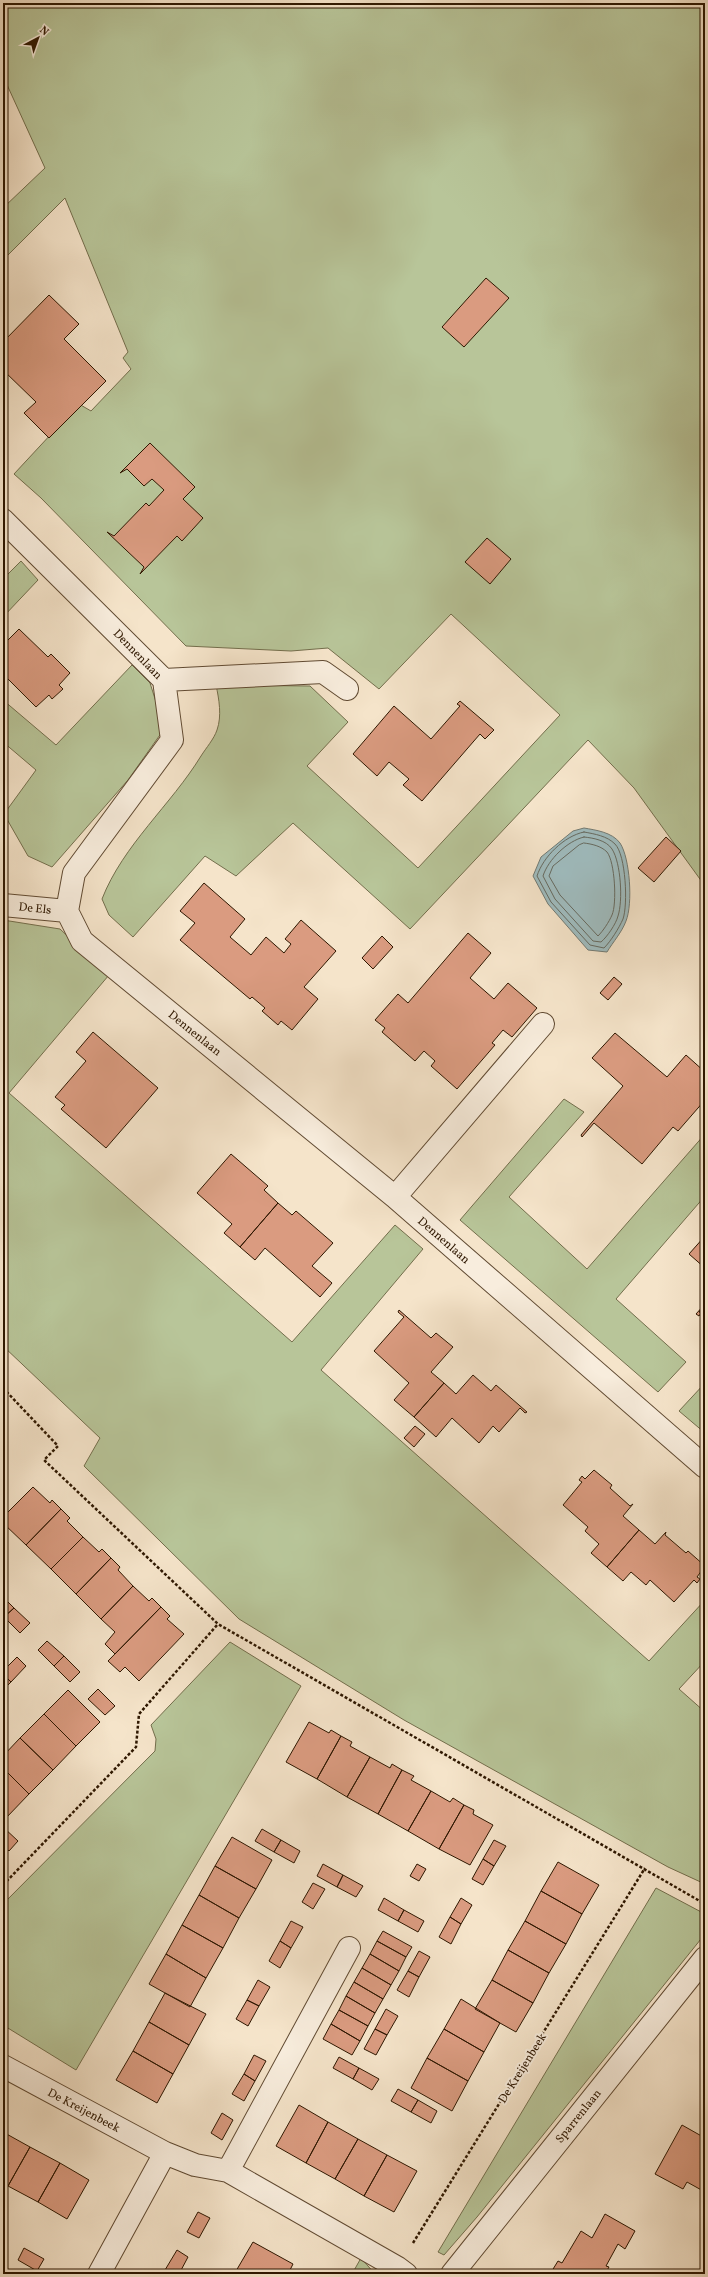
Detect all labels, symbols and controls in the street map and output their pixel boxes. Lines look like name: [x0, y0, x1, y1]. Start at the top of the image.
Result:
north arrow: [18, 18, 58, 58]
text: N: [36, 23, 52, 40]
street label: Dennenlaan: [109, 626, 165, 683]
street label: De Els: [18, 899, 52, 919]
street label: Dennenlaan: [164, 1007, 224, 1060]
street label: Dennenlaan: [414, 1214, 473, 1268]
street label: De Kreijenbeek: [495, 2030, 551, 2107]
street label: De Kreijenbeek: [44, 2085, 123, 2137]
street label: Sparrenlaan: [552, 2086, 605, 2147]

